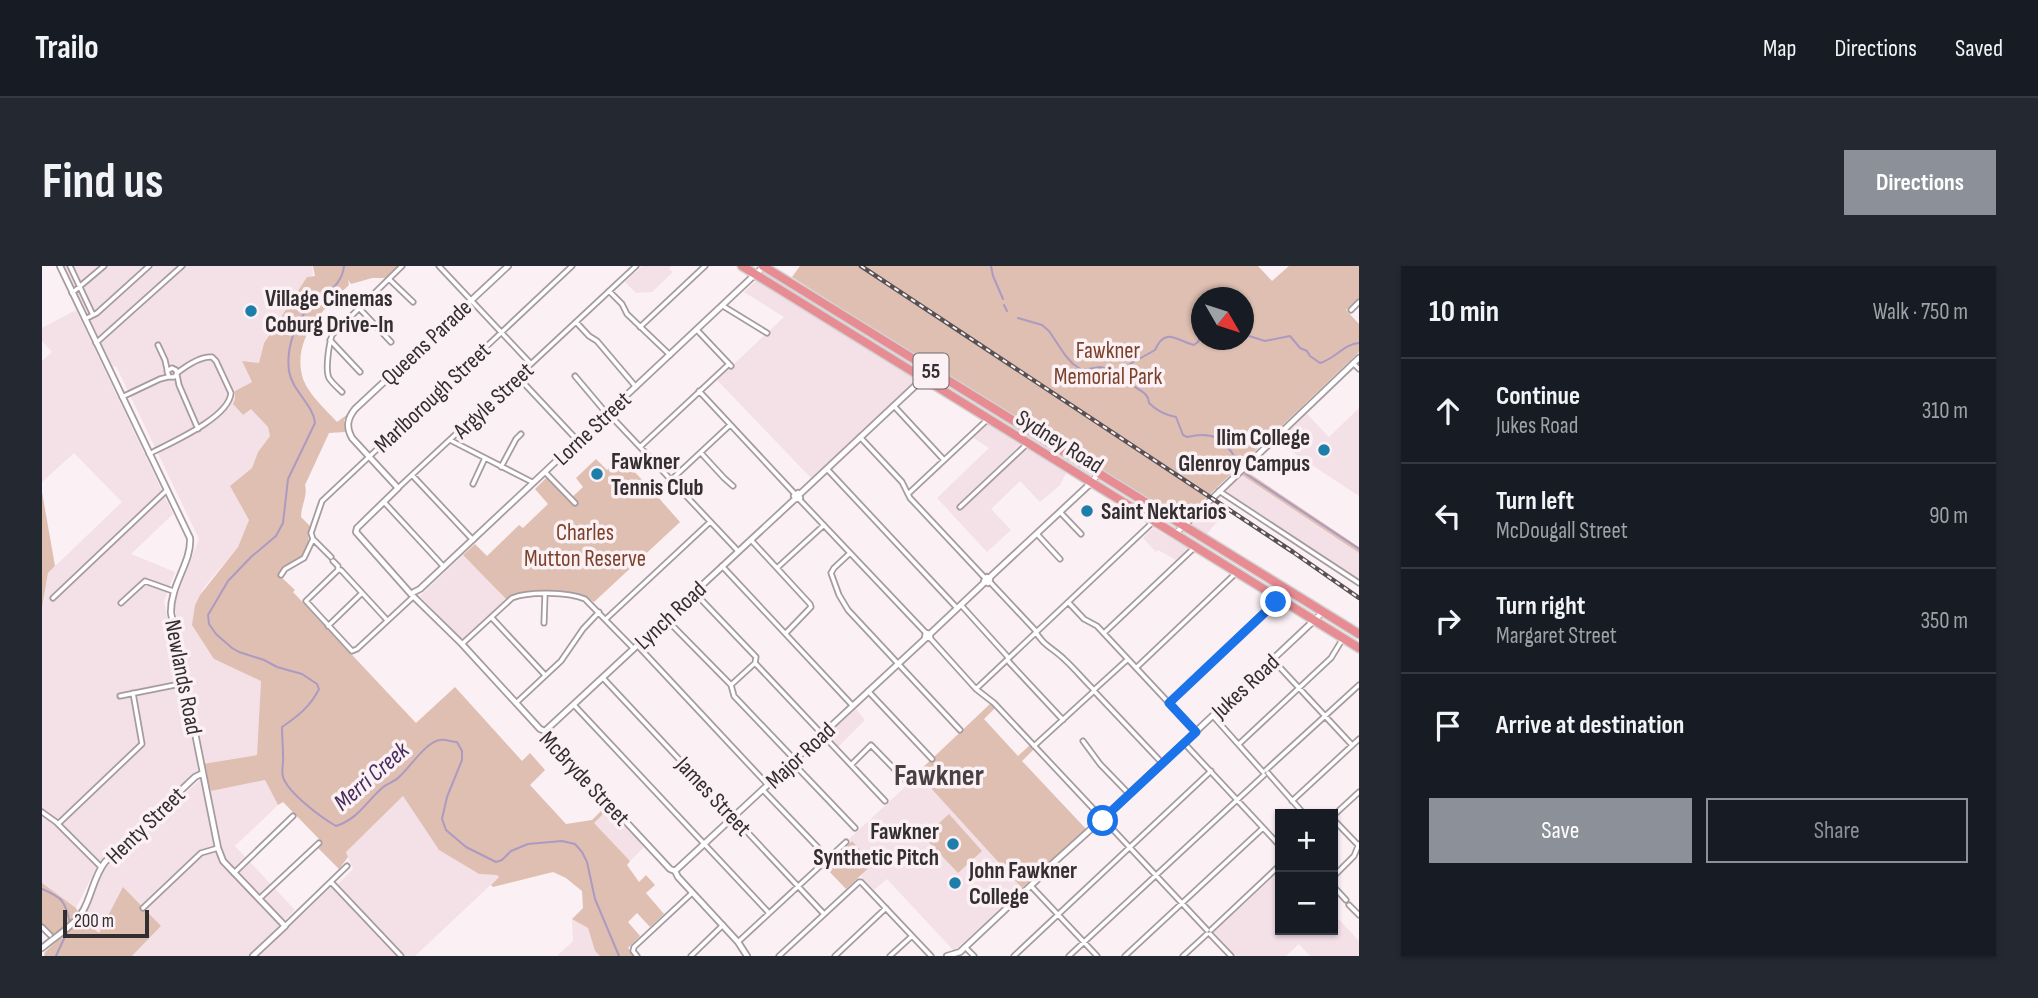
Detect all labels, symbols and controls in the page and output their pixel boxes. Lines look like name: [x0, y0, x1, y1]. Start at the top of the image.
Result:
text: Trailo: [35, 28, 99, 68]
text: Map: [1763, 34, 1796, 63]
text: Directions: [1834, 34, 1917, 63]
text: Saved: [1955, 34, 2003, 63]
button: Directions: [1844, 150, 1996, 215]
text: Find us: [42, 153, 164, 212]
place label: Village Cinemas Coburg Drive-In: [265, 285, 394, 339]
north arrow: [1191, 287, 1254, 350]
street label: Queens Parade: [376, 294, 478, 392]
text: 10 min: [1429, 294, 1499, 330]
text: Walk · 750 m: [1873, 298, 1968, 326]
marker: Village Cinemas Coburg Drive-In: [243, 303, 259, 319]
street label: Marlborough Street: [369, 337, 497, 459]
park label: Fawkner Memorial Park: [1054, 337, 1162, 391]
road number: 55: [914, 354, 948, 388]
street label: Argyle Street: [447, 357, 540, 446]
text: Continue: [1496, 381, 1580, 412]
street label: Lorne Street: [548, 386, 637, 472]
icon: ahead: [1429, 392, 1467, 430]
text: 310 m: [1922, 397, 1968, 425]
street label: Sydney Road: [1011, 404, 1108, 480]
text: Jukes Road: [1496, 412, 1578, 440]
place label: Ilim College Glenroy Campus: [1178, 424, 1310, 478]
marker: Ilim College Glenroy Campus: [1316, 442, 1332, 458]
place label: Fawkner Tennis Club: [611, 448, 704, 502]
marker: Fawkner Tennis Club: [589, 466, 605, 482]
text: Turn left: [1496, 486, 1574, 517]
icon: left: [1429, 497, 1467, 535]
place label: Saint Nektarios: [1101, 498, 1227, 526]
text: 90 m: [1929, 502, 1968, 530]
marker: Saint Nektarios: [1079, 503, 1095, 519]
text: McDougall Street: [1496, 517, 1628, 545]
park label: Charles Mutton Reserve: [524, 519, 646, 573]
street label: Lynch Road: [629, 576, 712, 656]
route end: [1260, 586, 1291, 617]
text: Turn right: [1496, 591, 1585, 622]
icon: right: [1429, 602, 1467, 640]
text: 350 m: [1920, 607, 1968, 635]
street label: Newlands Road: [158, 617, 208, 737]
text: Margaret Street: [1496, 622, 1617, 650]
street label: Jukes Road: [1205, 648, 1285, 726]
icon: arrive: [1429, 707, 1467, 745]
text: Arrive at destination: [1496, 710, 1684, 741]
street label: Major Road: [760, 717, 841, 795]
street label: McBryde Street: [533, 725, 635, 832]
water label: Merri Creek: [328, 735, 416, 817]
street label: James Street: [669, 751, 757, 842]
district label: Fawkner: [894, 758, 984, 794]
street label: Henty Street: [100, 781, 191, 870]
button: Save: [1429, 798, 1692, 863]
button: Share: [1706, 798, 1968, 863]
route start: [1087, 805, 1118, 836]
map controls: [1275, 809, 1338, 935]
button: +: [1275, 809, 1338, 872]
place label: Fawkner Synthetic Pitch: [813, 818, 939, 872]
marker: Fawkner Synthetic Pitch: [945, 836, 961, 852]
place label: John Fawkner College: [968, 857, 1077, 911]
button: −: [1275, 872, 1338, 935]
marker: John Fawkner College: [947, 875, 963, 891]
scale bar: [63, 907, 149, 939]
text: 200 m: [74, 910, 114, 933]

